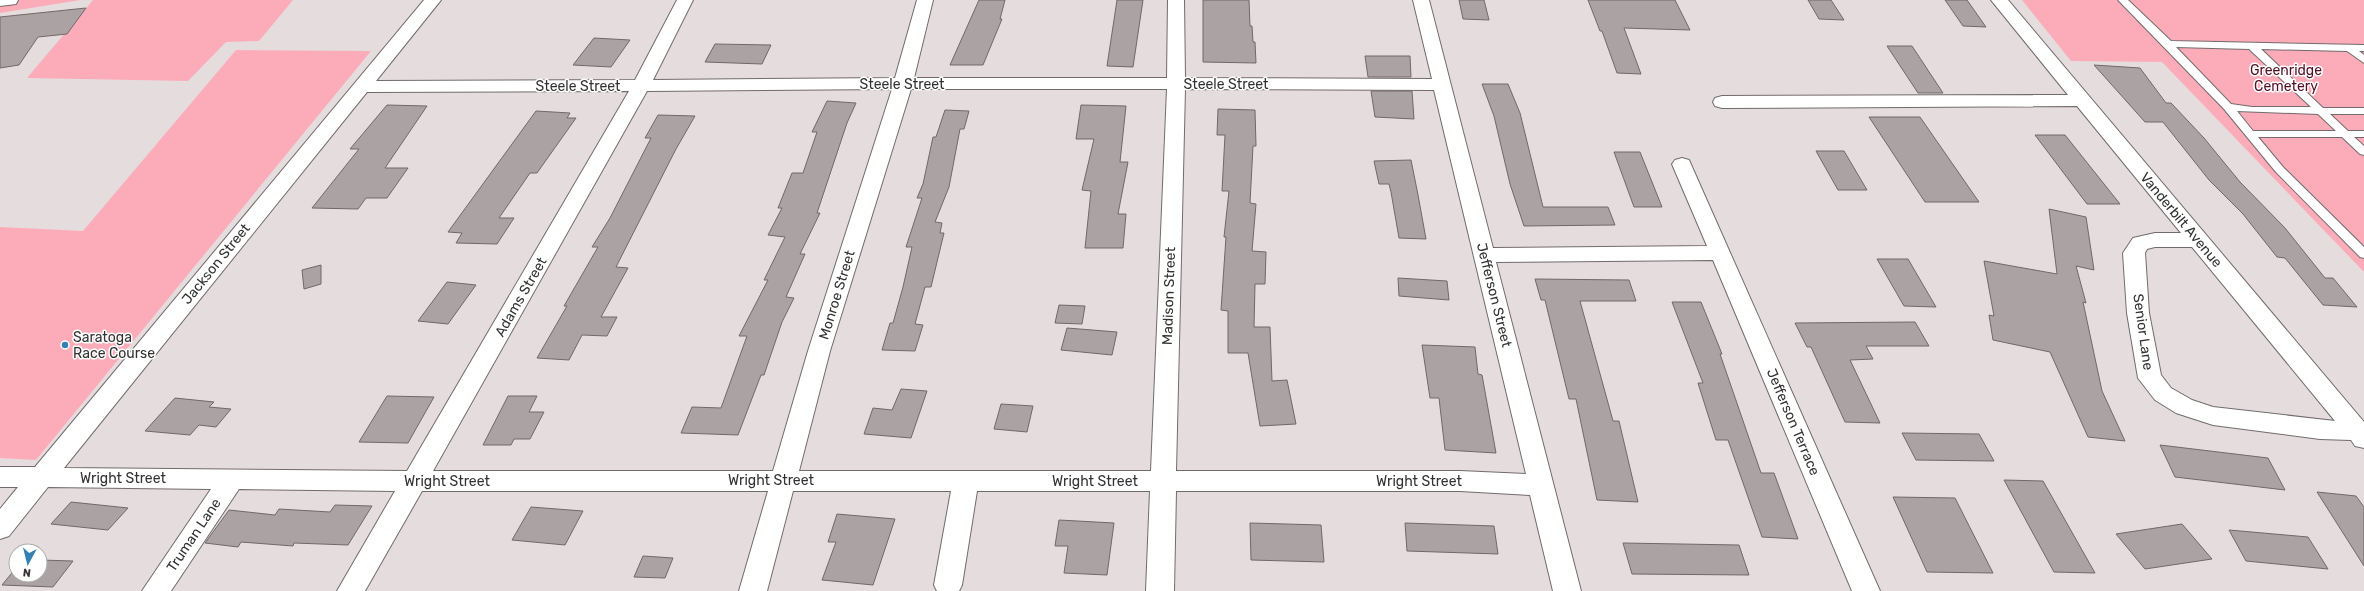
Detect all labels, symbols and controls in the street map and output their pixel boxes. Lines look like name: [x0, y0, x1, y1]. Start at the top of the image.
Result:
park label: Greenridge Cemetery: [2250, 62, 2322, 95]
street label: Steele Street: [859, 76, 945, 93]
street label: Steele Street: [1183, 76, 1269, 93]
street label: Steele Street: [535, 78, 621, 95]
street label: Vanderbilt Avenue: [2136, 169, 2226, 271]
street label: Jackson Street: [178, 220, 254, 308]
street label: Jefferson Street: [1473, 241, 1515, 349]
street label: Madison Street: [1159, 246, 1179, 345]
street label: Monroe Street: [815, 248, 859, 342]
street label: Adams Street: [491, 254, 551, 340]
street label: Senior Lane: [2129, 293, 2157, 371]
place label: Saratoga Race Course: [73, 329, 155, 362]
marker: Saratoga Race Course: [60, 340, 70, 350]
street label: Jefferson Terrace: [1763, 366, 1823, 478]
street label: Wright Street: [80, 470, 166, 487]
street label: Wright Street: [728, 472, 814, 489]
street label: Wright Street: [404, 473, 490, 490]
street label: Wright Street: [1052, 473, 1138, 490]
street label: Wright Street: [1376, 473, 1462, 490]
street label: Truman Lane: [163, 495, 225, 575]
north arrow: [8, 543, 48, 583]
text: N: [22, 565, 32, 579]

